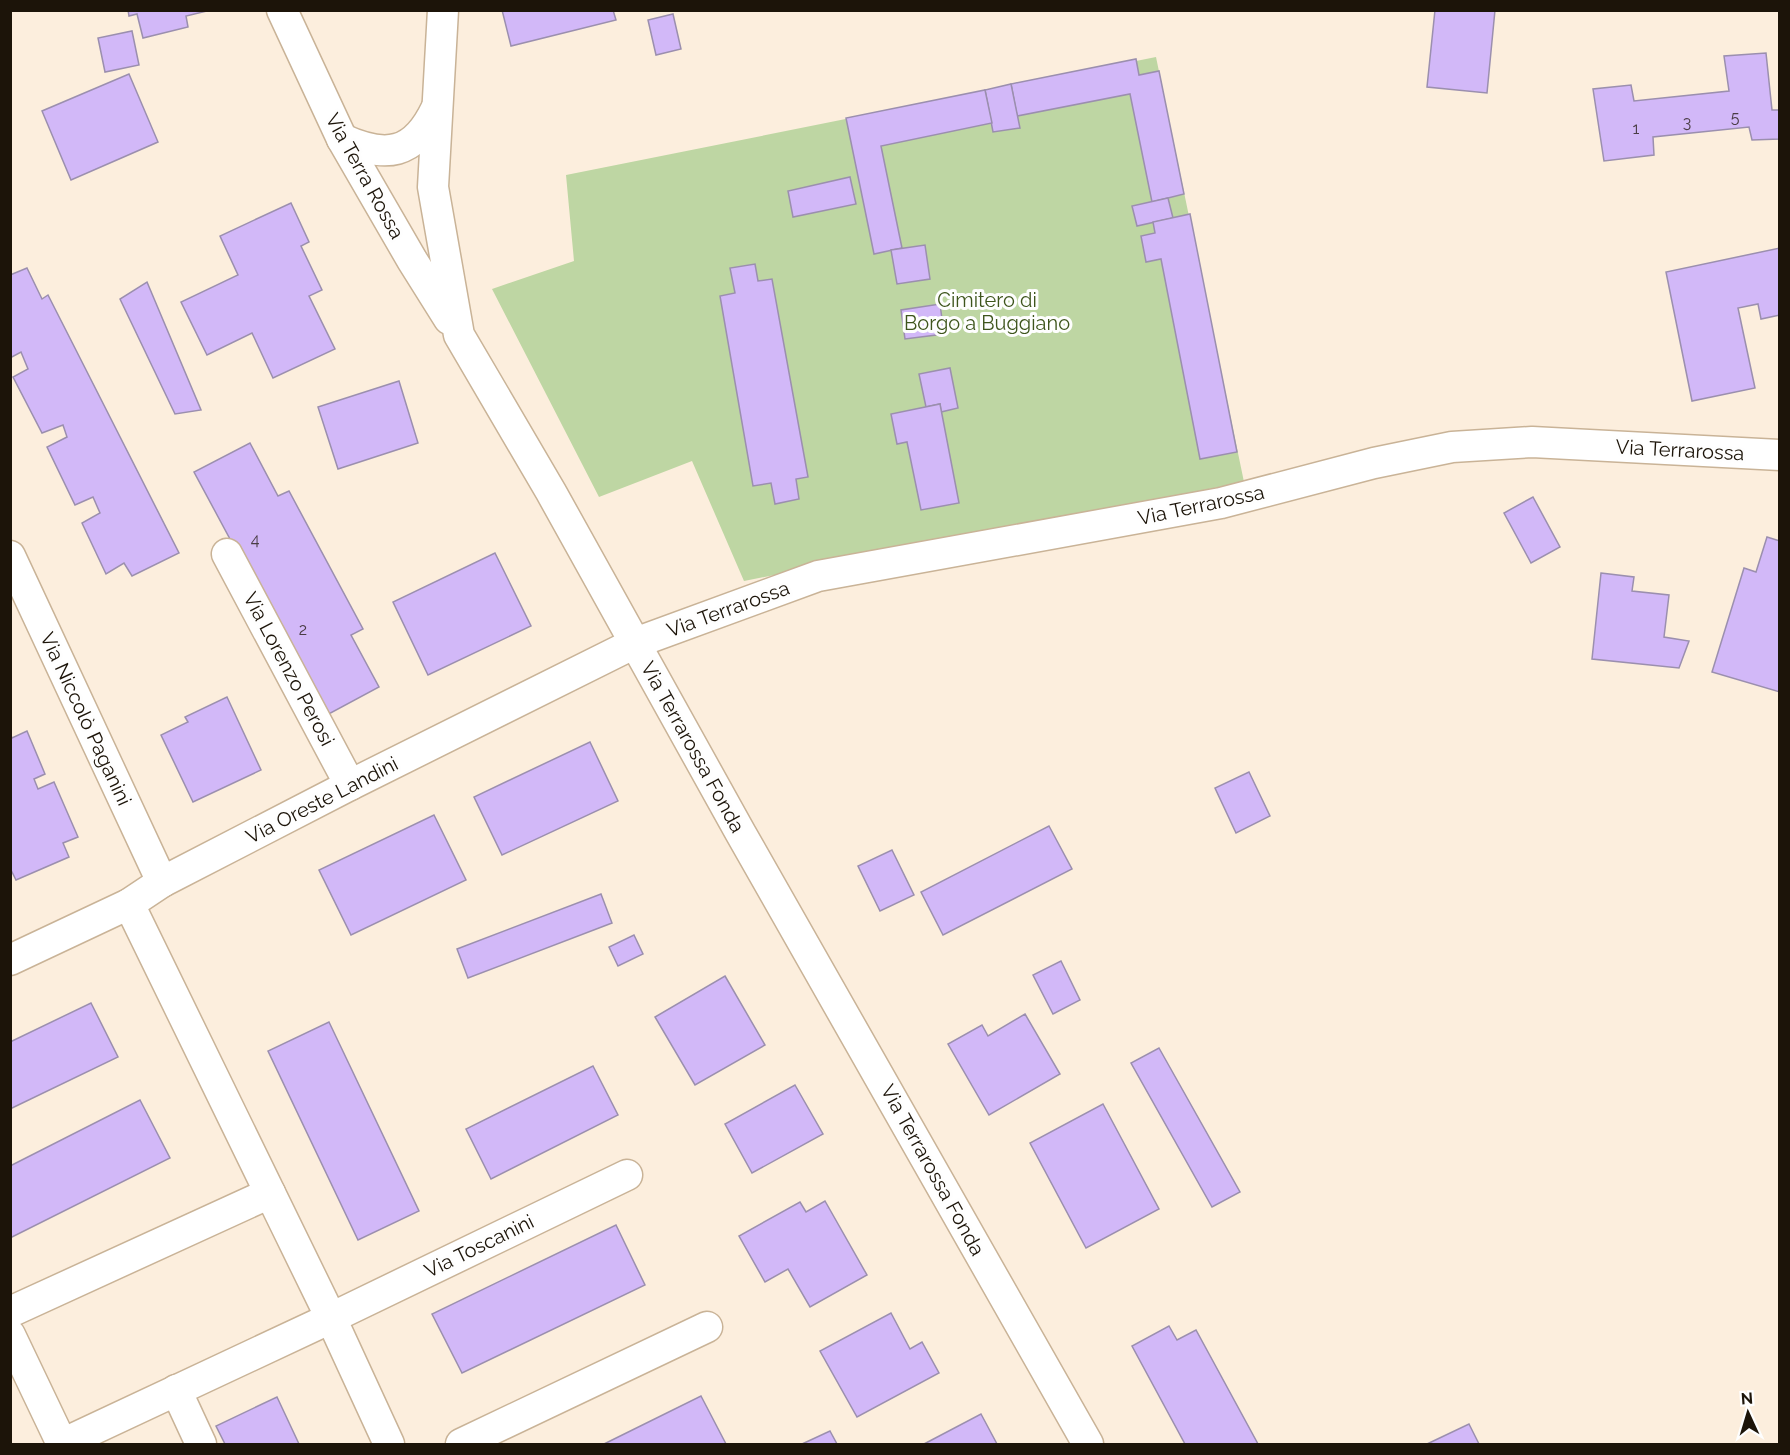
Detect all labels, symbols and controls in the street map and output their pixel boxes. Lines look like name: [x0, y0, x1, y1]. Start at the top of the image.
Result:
house number: 5: [1731, 108, 1740, 127]
street label: Via Terra Rossa: [321, 109, 409, 243]
house number: 3: [1683, 113, 1691, 132]
house number: 1: [1633, 119, 1640, 138]
park label: Cimitero di Borgo a Buggiano: [904, 288, 1070, 335]
street label: Via Terrarossa: [1615, 435, 1745, 465]
street label: Via Terrarossa: [1136, 480, 1266, 530]
house number: 4: [251, 530, 260, 549]
street label: Via Terrarossa: [663, 576, 793, 642]
street label: Via Lorenzo Perosi: [238, 588, 340, 750]
house number: 2: [299, 620, 307, 639]
street label: Via Niccolò Paganini: [35, 629, 137, 809]
street label: Via Terrarossa Fonda: [636, 657, 750, 837]
street label: Via Oreste Landini: [242, 751, 402, 849]
street label: Via Terrarossa Fonda: [876, 1080, 990, 1260]
street label: Via Toscanini: [420, 1209, 538, 1283]
north arrow: [1718, 1383, 1778, 1443]
text: N: [1740, 1389, 1754, 1408]

